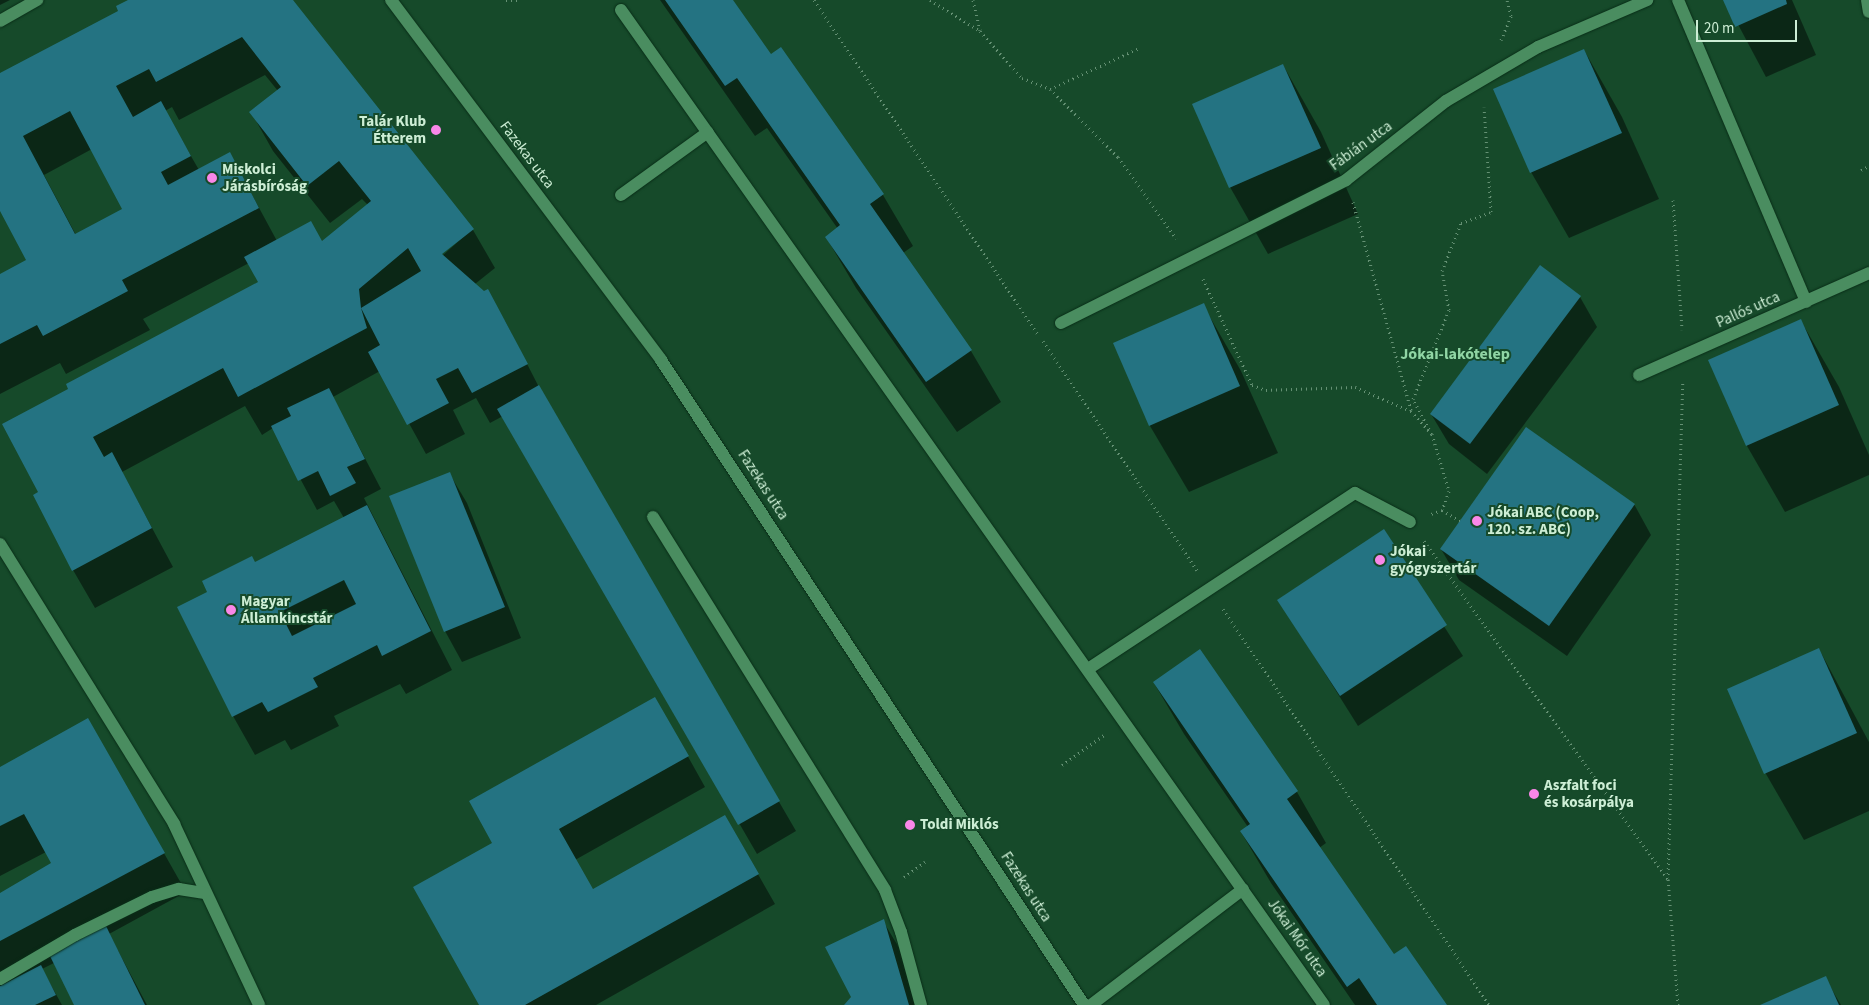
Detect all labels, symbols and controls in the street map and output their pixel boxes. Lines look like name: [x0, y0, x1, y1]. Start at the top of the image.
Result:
scale bar: [1699, 10, 1800, 42]
text: 20 m: [1704, 18, 1734, 39]
place label: Talár Klub Étterem: [359, 112, 426, 147]
street label: Fábián utca: [1326, 117, 1396, 175]
street label: Fazekas utca: [496, 118, 558, 192]
marker: Talár Klub Étterem: [430, 124, 442, 136]
place label: Miskolci Járásbíróság: [222, 160, 307, 195]
marker: Miskolci Járásbíróság: [206, 172, 218, 184]
street label: Pallós utca: [1713, 288, 1783, 332]
district label: Jókai-lakótelep: [1400, 344, 1510, 364]
street label: Fazekas utca: [734, 447, 792, 523]
place label: Jókai ABC (Coop, 120. sz. ABC): [1487, 503, 1599, 538]
marker: Jókai ABC (Coop, 120. sz. ABC): [1471, 515, 1483, 527]
place label: Jókai gyógyszertár: [1390, 542, 1476, 577]
marker: Jókai gyógyszertár: [1374, 554, 1386, 566]
place label: Magyar Államkincstár: [241, 592, 333, 627]
marker: Magyar Államkincstár: [225, 604, 237, 616]
place label: Aszfalt foci és kosárpálya: [1544, 776, 1634, 811]
marker: Aszfalt foci és kosárpálya: [1528, 788, 1540, 800]
place label: Toldi Miklós: [920, 816, 999, 834]
marker: Toldi Miklós: [904, 819, 916, 831]
street label: Fazekas utca: [997, 849, 1055, 925]
street label: Jókai Mór utca: [1263, 895, 1331, 981]

